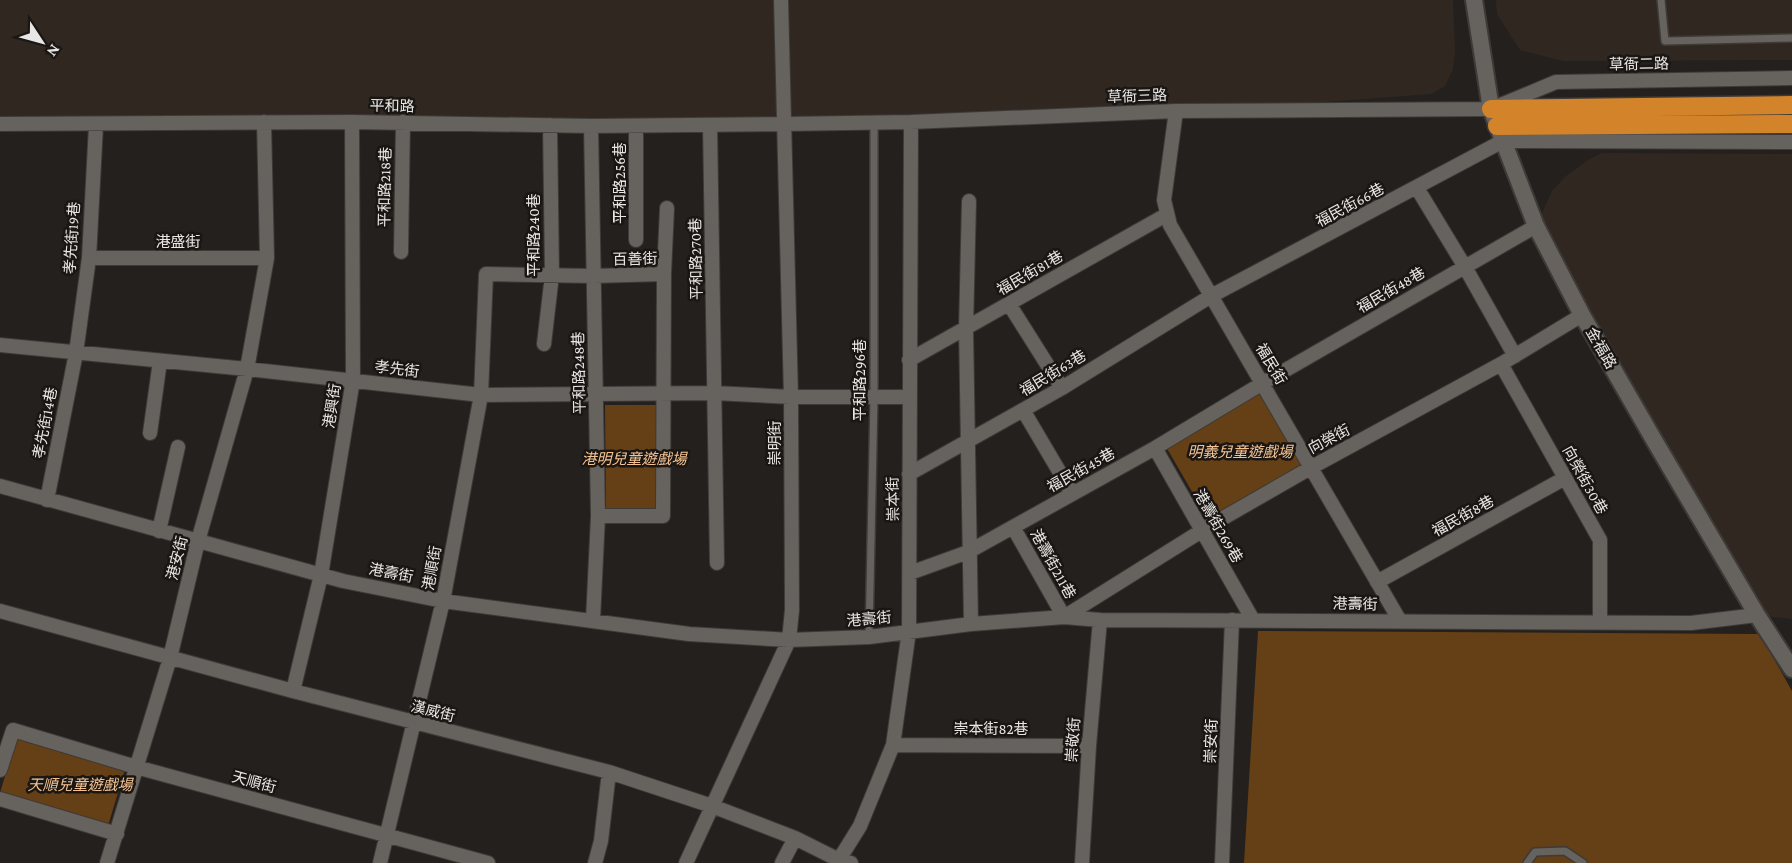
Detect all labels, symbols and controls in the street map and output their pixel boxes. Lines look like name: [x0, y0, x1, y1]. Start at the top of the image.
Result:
north arrow: [12, 12, 72, 72]
text: N: [44, 41, 64, 60]
street label: 草衙二路: [1609, 55, 1669, 73]
street label: 草衙三路: [1107, 87, 1167, 105]
street label: 平和路: [369, 98, 415, 114]
street label: 平和路256巷: [612, 142, 628, 224]
street label: 平和路218巷: [376, 147, 394, 227]
street label: 福民街66巷: [1313, 180, 1387, 230]
street label: 平和路240巷: [526, 193, 542, 277]
street label: 孝先街19巷: [61, 201, 83, 275]
street label: 平和路270巷: [687, 218, 705, 300]
street label: 港盛街: [155, 233, 201, 250]
street label: 福民街81巷: [994, 248, 1066, 298]
street label: 百善街: [612, 251, 658, 267]
street label: 福民街48巷: [1354, 264, 1428, 316]
street label: 金福路: [1583, 325, 1619, 371]
street label: 平和路248巷: [570, 331, 588, 415]
street label: 平和路296巷: [852, 339, 868, 421]
street label: 福民街: [1253, 341, 1289, 387]
street label: 福民街63巷: [1017, 347, 1089, 399]
street label: 孝先街: [374, 358, 420, 380]
street label: 港興街: [321, 383, 343, 429]
street label: 孝先街14巷: [30, 386, 60, 460]
street label: 崇明街: [767, 420, 783, 466]
street label: 向榮街: [1305, 421, 1353, 457]
street label: 向榮街30巷: [1560, 443, 1610, 517]
park label: 明義兒童遊戲場: [1187, 444, 1294, 460]
street label: 福民街45巷: [1044, 445, 1118, 495]
park label: 港明兒童遊戲場: [581, 451, 688, 467]
street label: 崇本街: [885, 476, 901, 522]
street label: 港壽街269巷: [1191, 486, 1245, 566]
street label: 福民街8巷: [1429, 493, 1497, 539]
street label: 港壽街211巷: [1027, 526, 1079, 602]
street label: 港安街: [164, 534, 190, 582]
street label: 港順街: [420, 544, 444, 592]
street label: 港壽街: [367, 561, 415, 585]
street label: 港壽街: [1332, 596, 1378, 612]
street label: 港壽街: [846, 609, 892, 629]
street label: 漢威街: [409, 697, 457, 724]
street label: 崇敬街: [1062, 717, 1083, 763]
street label: 崇安街: [1202, 718, 1220, 764]
street label: 崇本街82巷: [953, 721, 1029, 737]
street label: 天順街: [230, 768, 278, 796]
park label: 天順兒童遊戲場: [27, 777, 134, 793]

